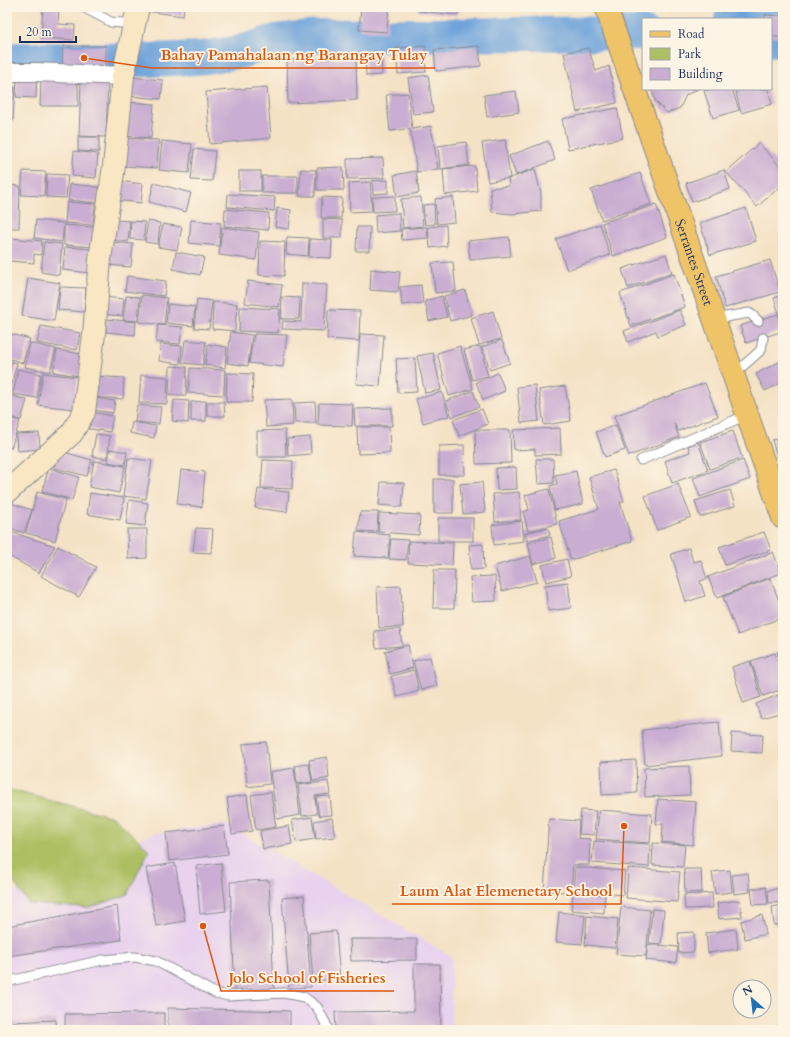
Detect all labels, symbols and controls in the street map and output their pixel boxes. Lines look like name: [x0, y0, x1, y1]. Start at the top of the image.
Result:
scale bar: [20, 18, 76, 44]
legend: [642, 18, 772, 90]
text: 20 m: [26, 24, 53, 40]
text: Road: [678, 26, 705, 42]
callout: Bahay Pamahalaan ng Barangay Tulay: [152, 41, 435, 68]
text: Bahay Pamahalaan ng Barangay Tulay: [160, 45, 428, 65]
text: Park: [678, 46, 702, 62]
text: Building: [678, 66, 723, 82]
street label: Serrantes Street: [670, 216, 718, 309]
callout: Laum Alat Elemenetary School: [392, 877, 621, 904]
text: Laum Alat Elemenetary School: [400, 881, 613, 901]
callout: Jolo School of Fisheries: [221, 964, 394, 991]
text: Jolo School of Fisheries: [226, 968, 386, 988]
north arrow: [732, 979, 772, 1019]
text: N: [740, 982, 756, 999]

